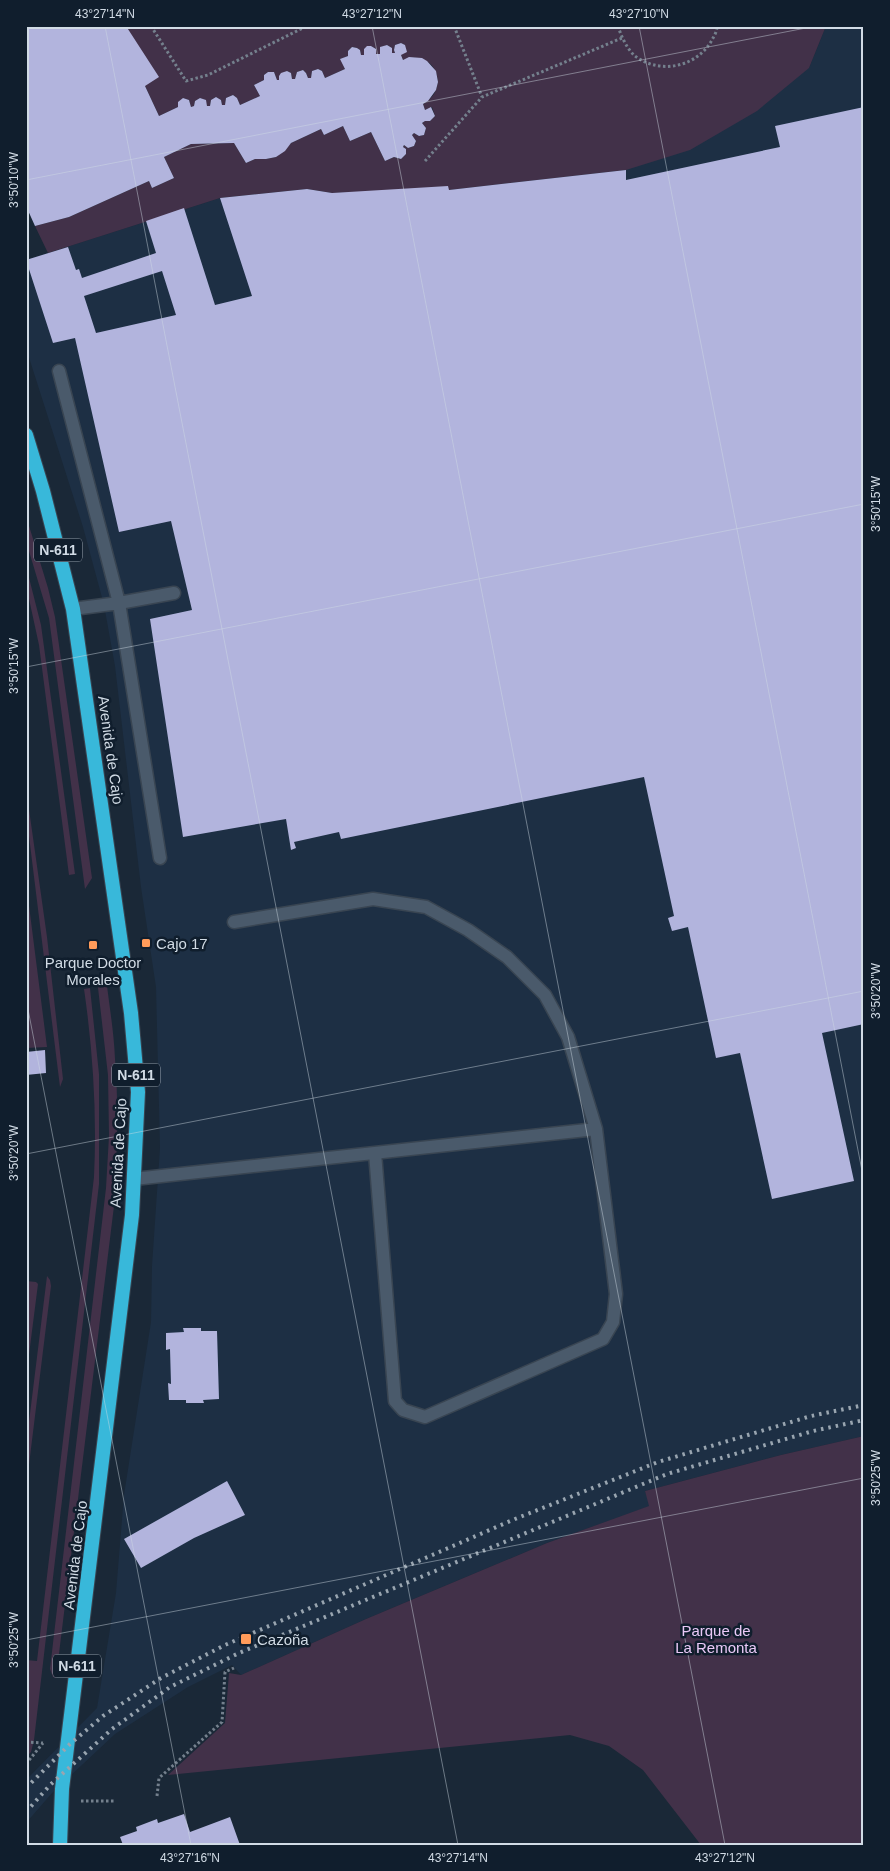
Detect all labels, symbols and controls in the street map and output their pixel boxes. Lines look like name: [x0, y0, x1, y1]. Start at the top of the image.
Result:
text: 43°27'14"N: [75, 7, 135, 21]
text: 43°27'12"N: [342, 7, 402, 21]
text: 43°27'10"N: [609, 7, 669, 21]
text: 3°50'10"W: [7, 151, 21, 208]
text: 3°50'15"W: [869, 475, 883, 532]
road number: N-611: [34, 538, 82, 562]
text: 3°50'15"W: [7, 637, 21, 694]
street label: Avenida de Cajo: [95, 694, 127, 806]
place label: Cajo 17: [156, 935, 208, 952]
marker: Cajo 17: [140, 937, 152, 949]
marker: Parque Doctor Morales: [87, 939, 99, 951]
place label: Parque Doctor Morales: [45, 954, 141, 988]
text: 3°50'20"W: [869, 962, 883, 1019]
road number: N-611: [112, 1064, 160, 1086]
street label: Avenida de Cajo: [107, 1098, 129, 1208]
text: 3°50'20"W: [7, 1124, 21, 1181]
text: 3°50'25"W: [869, 1449, 883, 1506]
street label: Avenida de Cajo: [60, 1499, 90, 1611]
text: 3°50'25"W: [7, 1611, 21, 1668]
park label: Parque de La Remonta: [675, 1622, 758, 1656]
place label: Cazoña: [257, 1631, 309, 1648]
marker: Cazoña: [239, 1632, 253, 1646]
road number: N-611: [53, 1654, 101, 1678]
text: 43°27'16"N: [160, 1851, 220, 1865]
text: 43°27'14"N: [428, 1851, 488, 1865]
text: 43°27'12"N: [695, 1851, 755, 1865]

